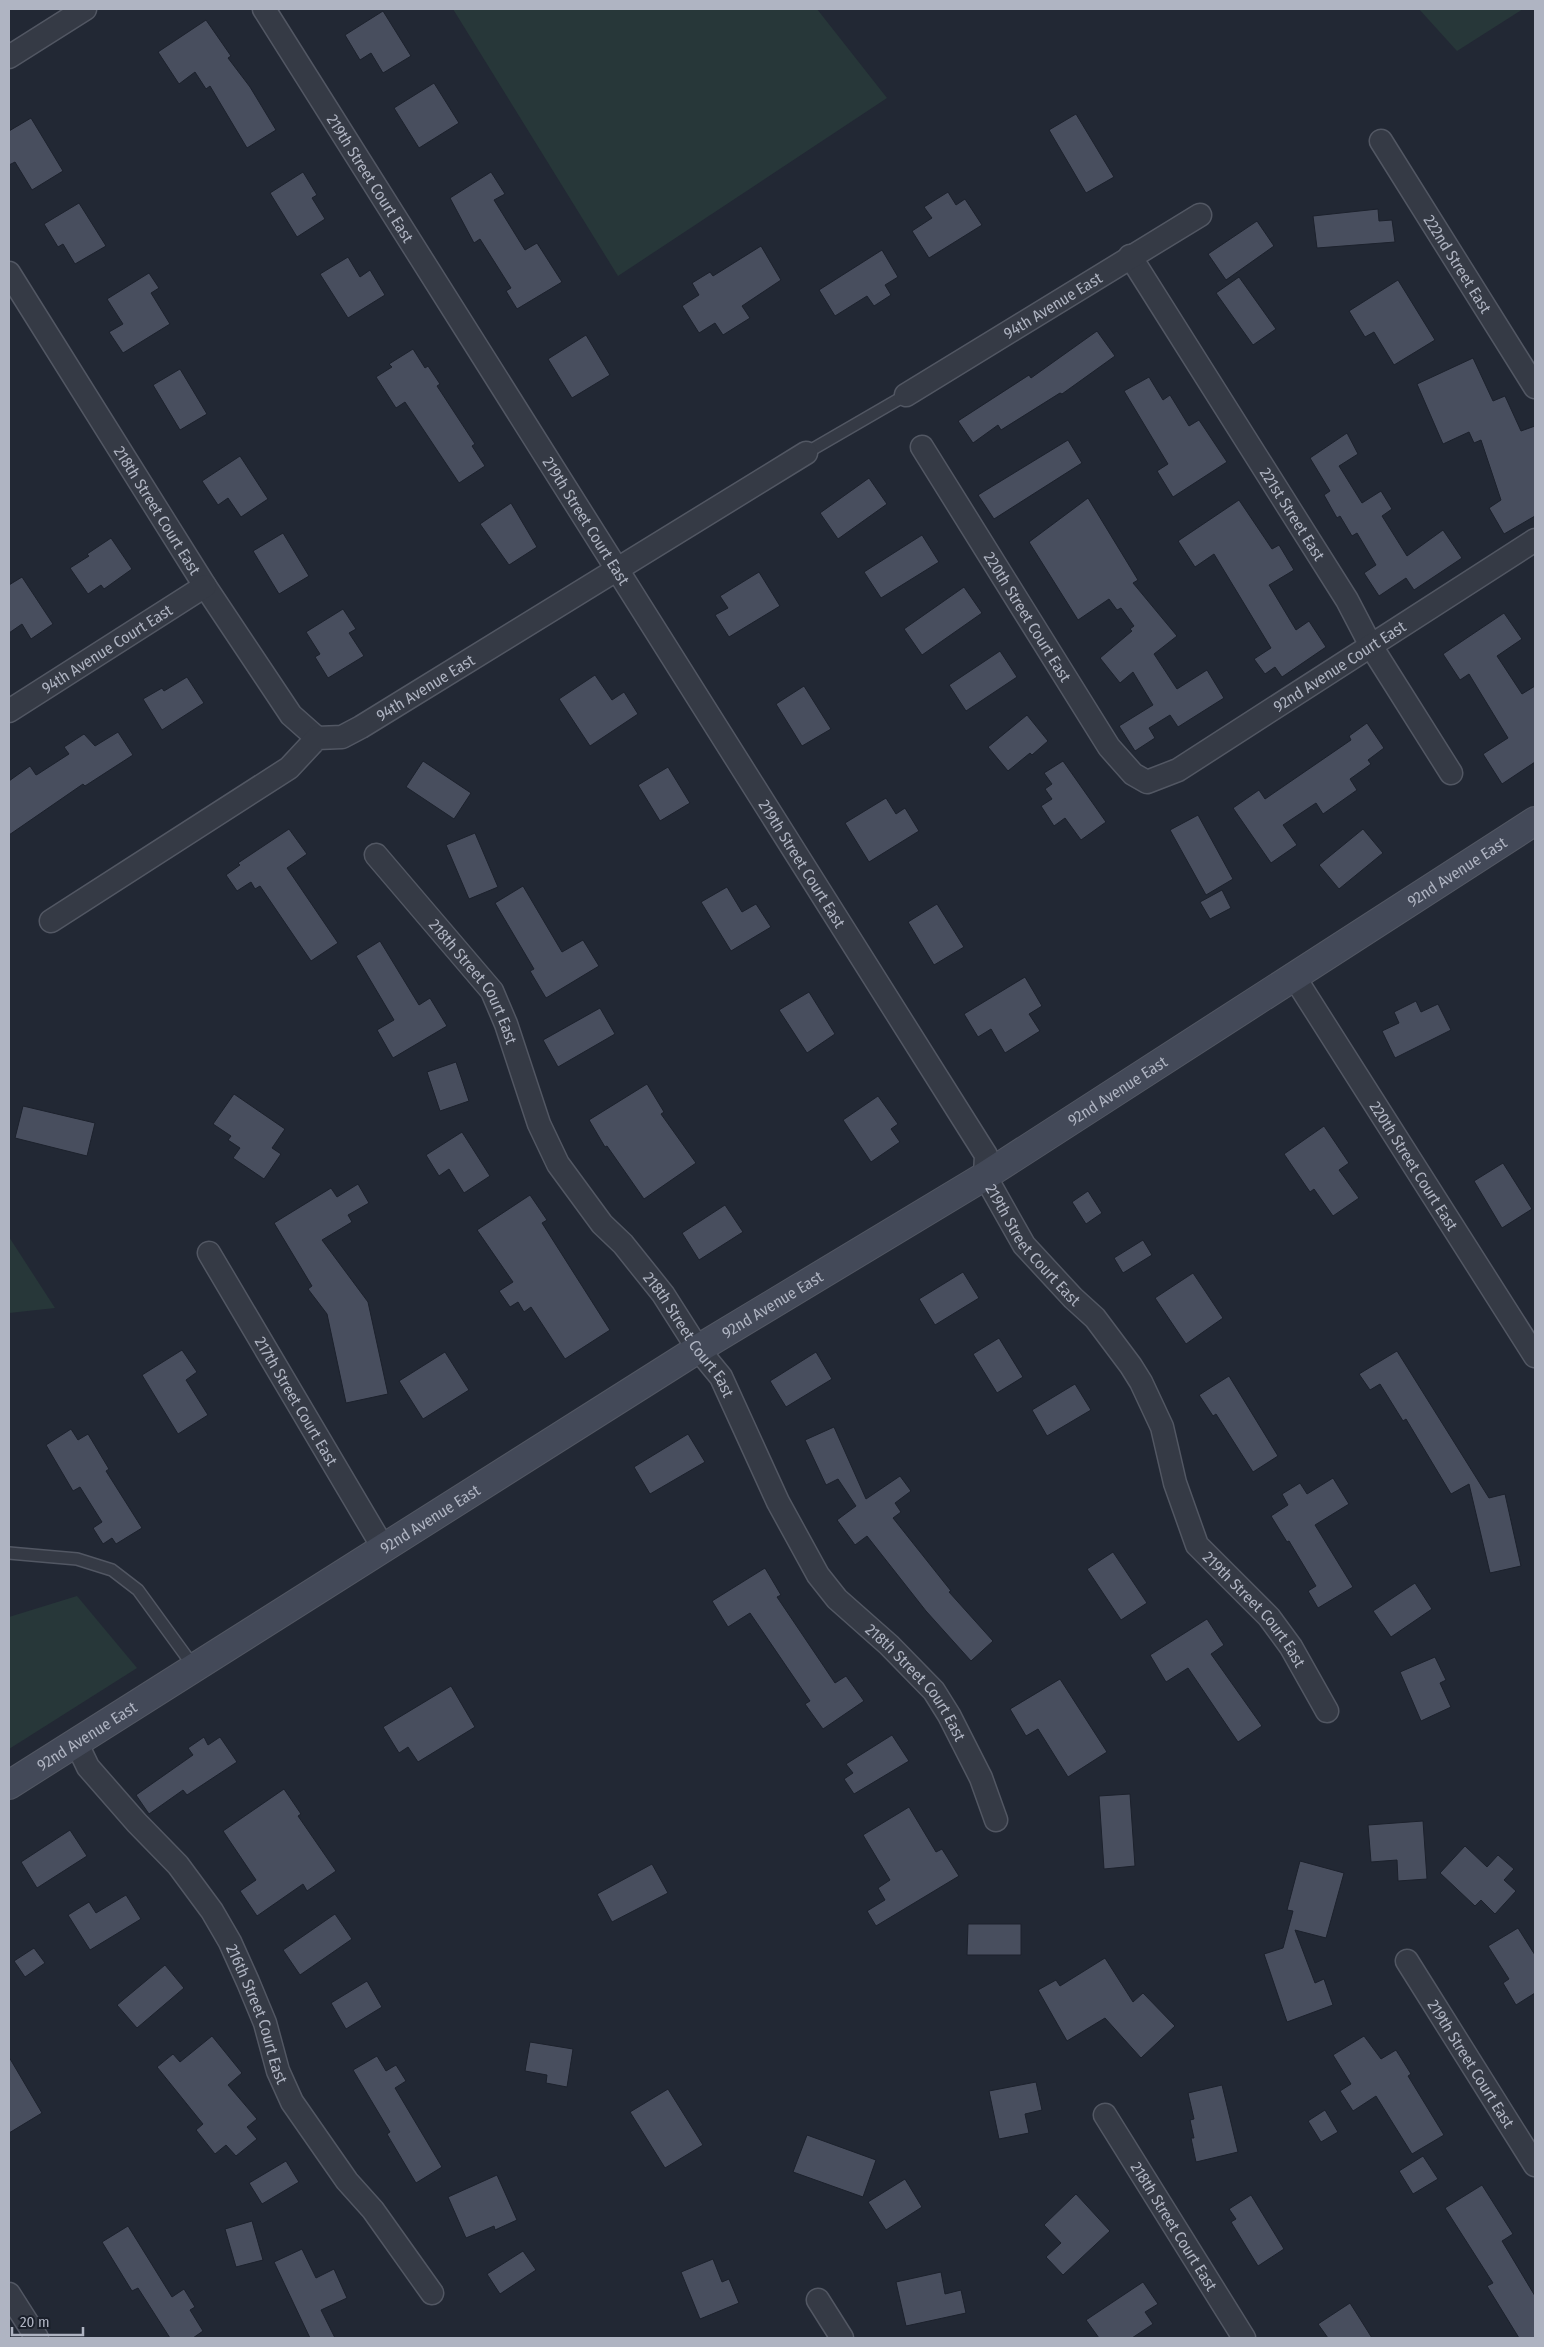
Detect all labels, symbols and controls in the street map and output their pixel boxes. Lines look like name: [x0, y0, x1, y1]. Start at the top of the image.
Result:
street label: 219th Street Court East: [323, 111, 418, 247]
street label: 222nd Street East: [1420, 212, 1496, 317]
street label: 94th Avenue East: [1000, 268, 1106, 343]
street label: 218th Street Court East: [110, 443, 205, 579]
street label: 219th Street Court East: [539, 454, 634, 589]
street label: 221st Street East: [1256, 464, 1329, 565]
street label: 220th Street Court East: [980, 549, 1075, 686]
street label: 94th Avenue Court East: [38, 600, 177, 698]
street label: 92nd Avenue Court East: [1270, 616, 1410, 716]
street label: 94th Avenue East: [373, 650, 479, 725]
street label: 219th Street Court East: [755, 796, 850, 932]
street label: 92nd Avenue East: [1404, 832, 1511, 911]
street label: 218th Street Court East: [425, 915, 521, 1047]
street label: 92nd Avenue East: [1064, 1052, 1171, 1130]
street label: 220th Street Court East: [1366, 1098, 1462, 1235]
street label: 219th Street Court East: [982, 1181, 1085, 1311]
street label: 92nd Avenue East: [719, 1267, 827, 1342]
street label: 218th Street Court East: [639, 1268, 738, 1401]
street label: 217th Street Court East: [251, 1333, 342, 1470]
street label: 92nd Avenue East: [377, 1480, 484, 1558]
street label: 219th Street Court East: [1199, 1548, 1310, 1671]
street label: 218th Street Court East: [862, 1620, 970, 1745]
street label: 92nd Avenue East: [34, 1697, 141, 1775]
street label: 216th Street Court East: [222, 1941, 292, 2088]
street label: 219th Street Court East: [1424, 1996, 1519, 2132]
street label: 218th Street Court East: [1127, 2159, 1221, 2295]
scale bar: [12, 2304, 84, 2336]
text: 20 m: [20, 2313, 50, 2331]

